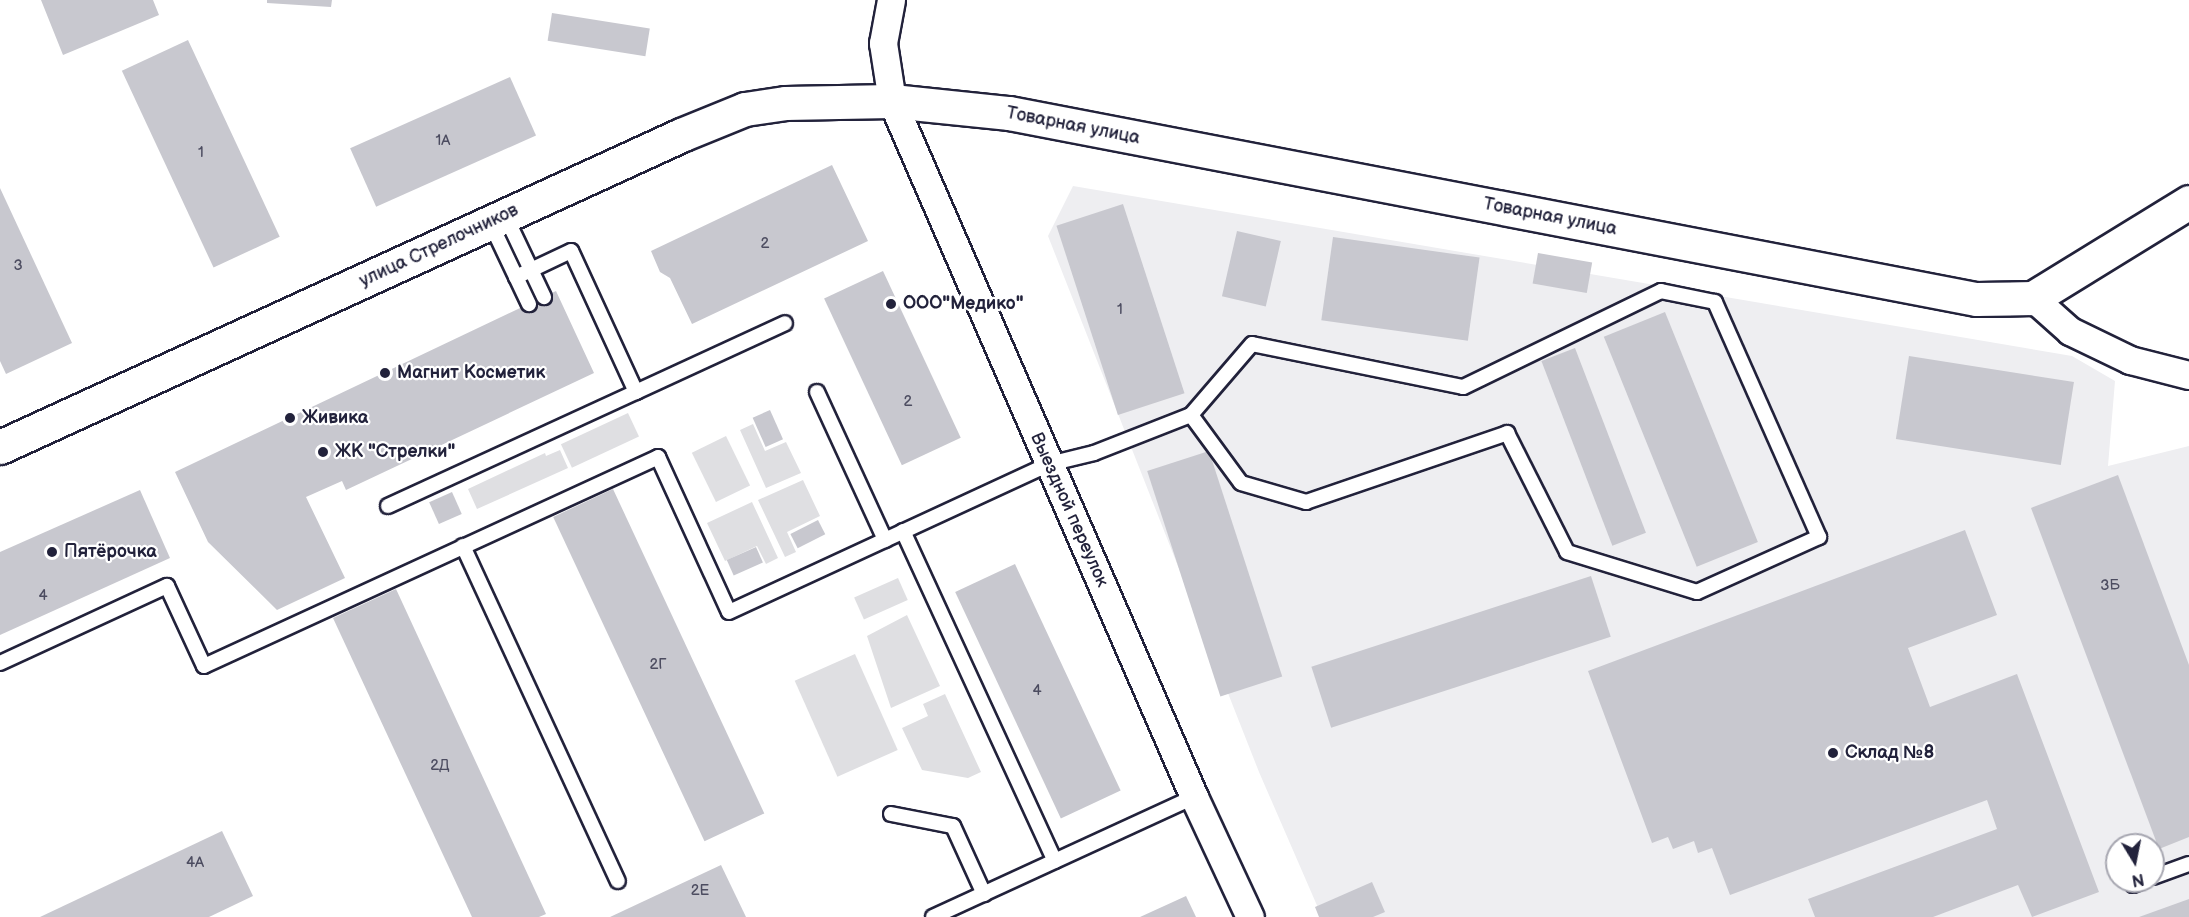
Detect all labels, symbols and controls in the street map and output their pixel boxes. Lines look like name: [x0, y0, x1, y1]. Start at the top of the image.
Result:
street label: Товарная улица: [1004, 102, 1142, 150]
house number: 1А: [436, 132, 450, 150]
house number: 1: [198, 144, 204, 162]
street label: Товарная улица: [1481, 193, 1619, 241]
street label: улица Стрелочников: [356, 200, 522, 292]
house number: 2: [761, 235, 769, 253]
house number: 3: [13, 257, 23, 275]
place label: ООО"Медико": [903, 293, 1023, 315]
marker: ООО"Медико": [884, 297, 898, 311]
house number: 1: [1117, 301, 1123, 319]
place label: Магнит Косметик: [397, 362, 545, 384]
marker: Магнит Косметик: [378, 366, 392, 380]
house number: 2: [904, 393, 912, 411]
place label: Живика: [302, 407, 368, 429]
marker: Живика: [283, 411, 297, 425]
street label: Выездной переулок: [1025, 429, 1113, 591]
place label: ЖК "Стрелки": [335, 441, 455, 463]
marker: ЖК "Стрелки": [316, 445, 330, 459]
place label: Пятёрочка: [64, 541, 157, 563]
marker: Пятёрочка: [45, 545, 59, 559]
house number: 3Б: [2100, 577, 2120, 595]
house number: 4: [38, 587, 48, 605]
house number: 2Г: [649, 656, 667, 674]
house number: 4: [1032, 682, 1042, 700]
place label: Склад №8: [1845, 742, 1934, 764]
marker: Склад №8: [1826, 746, 1840, 760]
house number: 2Д: [430, 757, 450, 775]
north arrow: [2105, 833, 2165, 893]
house number: 4А: [186, 854, 204, 872]
text: N: [2130, 869, 2145, 890]
house number: 2Е: [691, 882, 709, 900]

